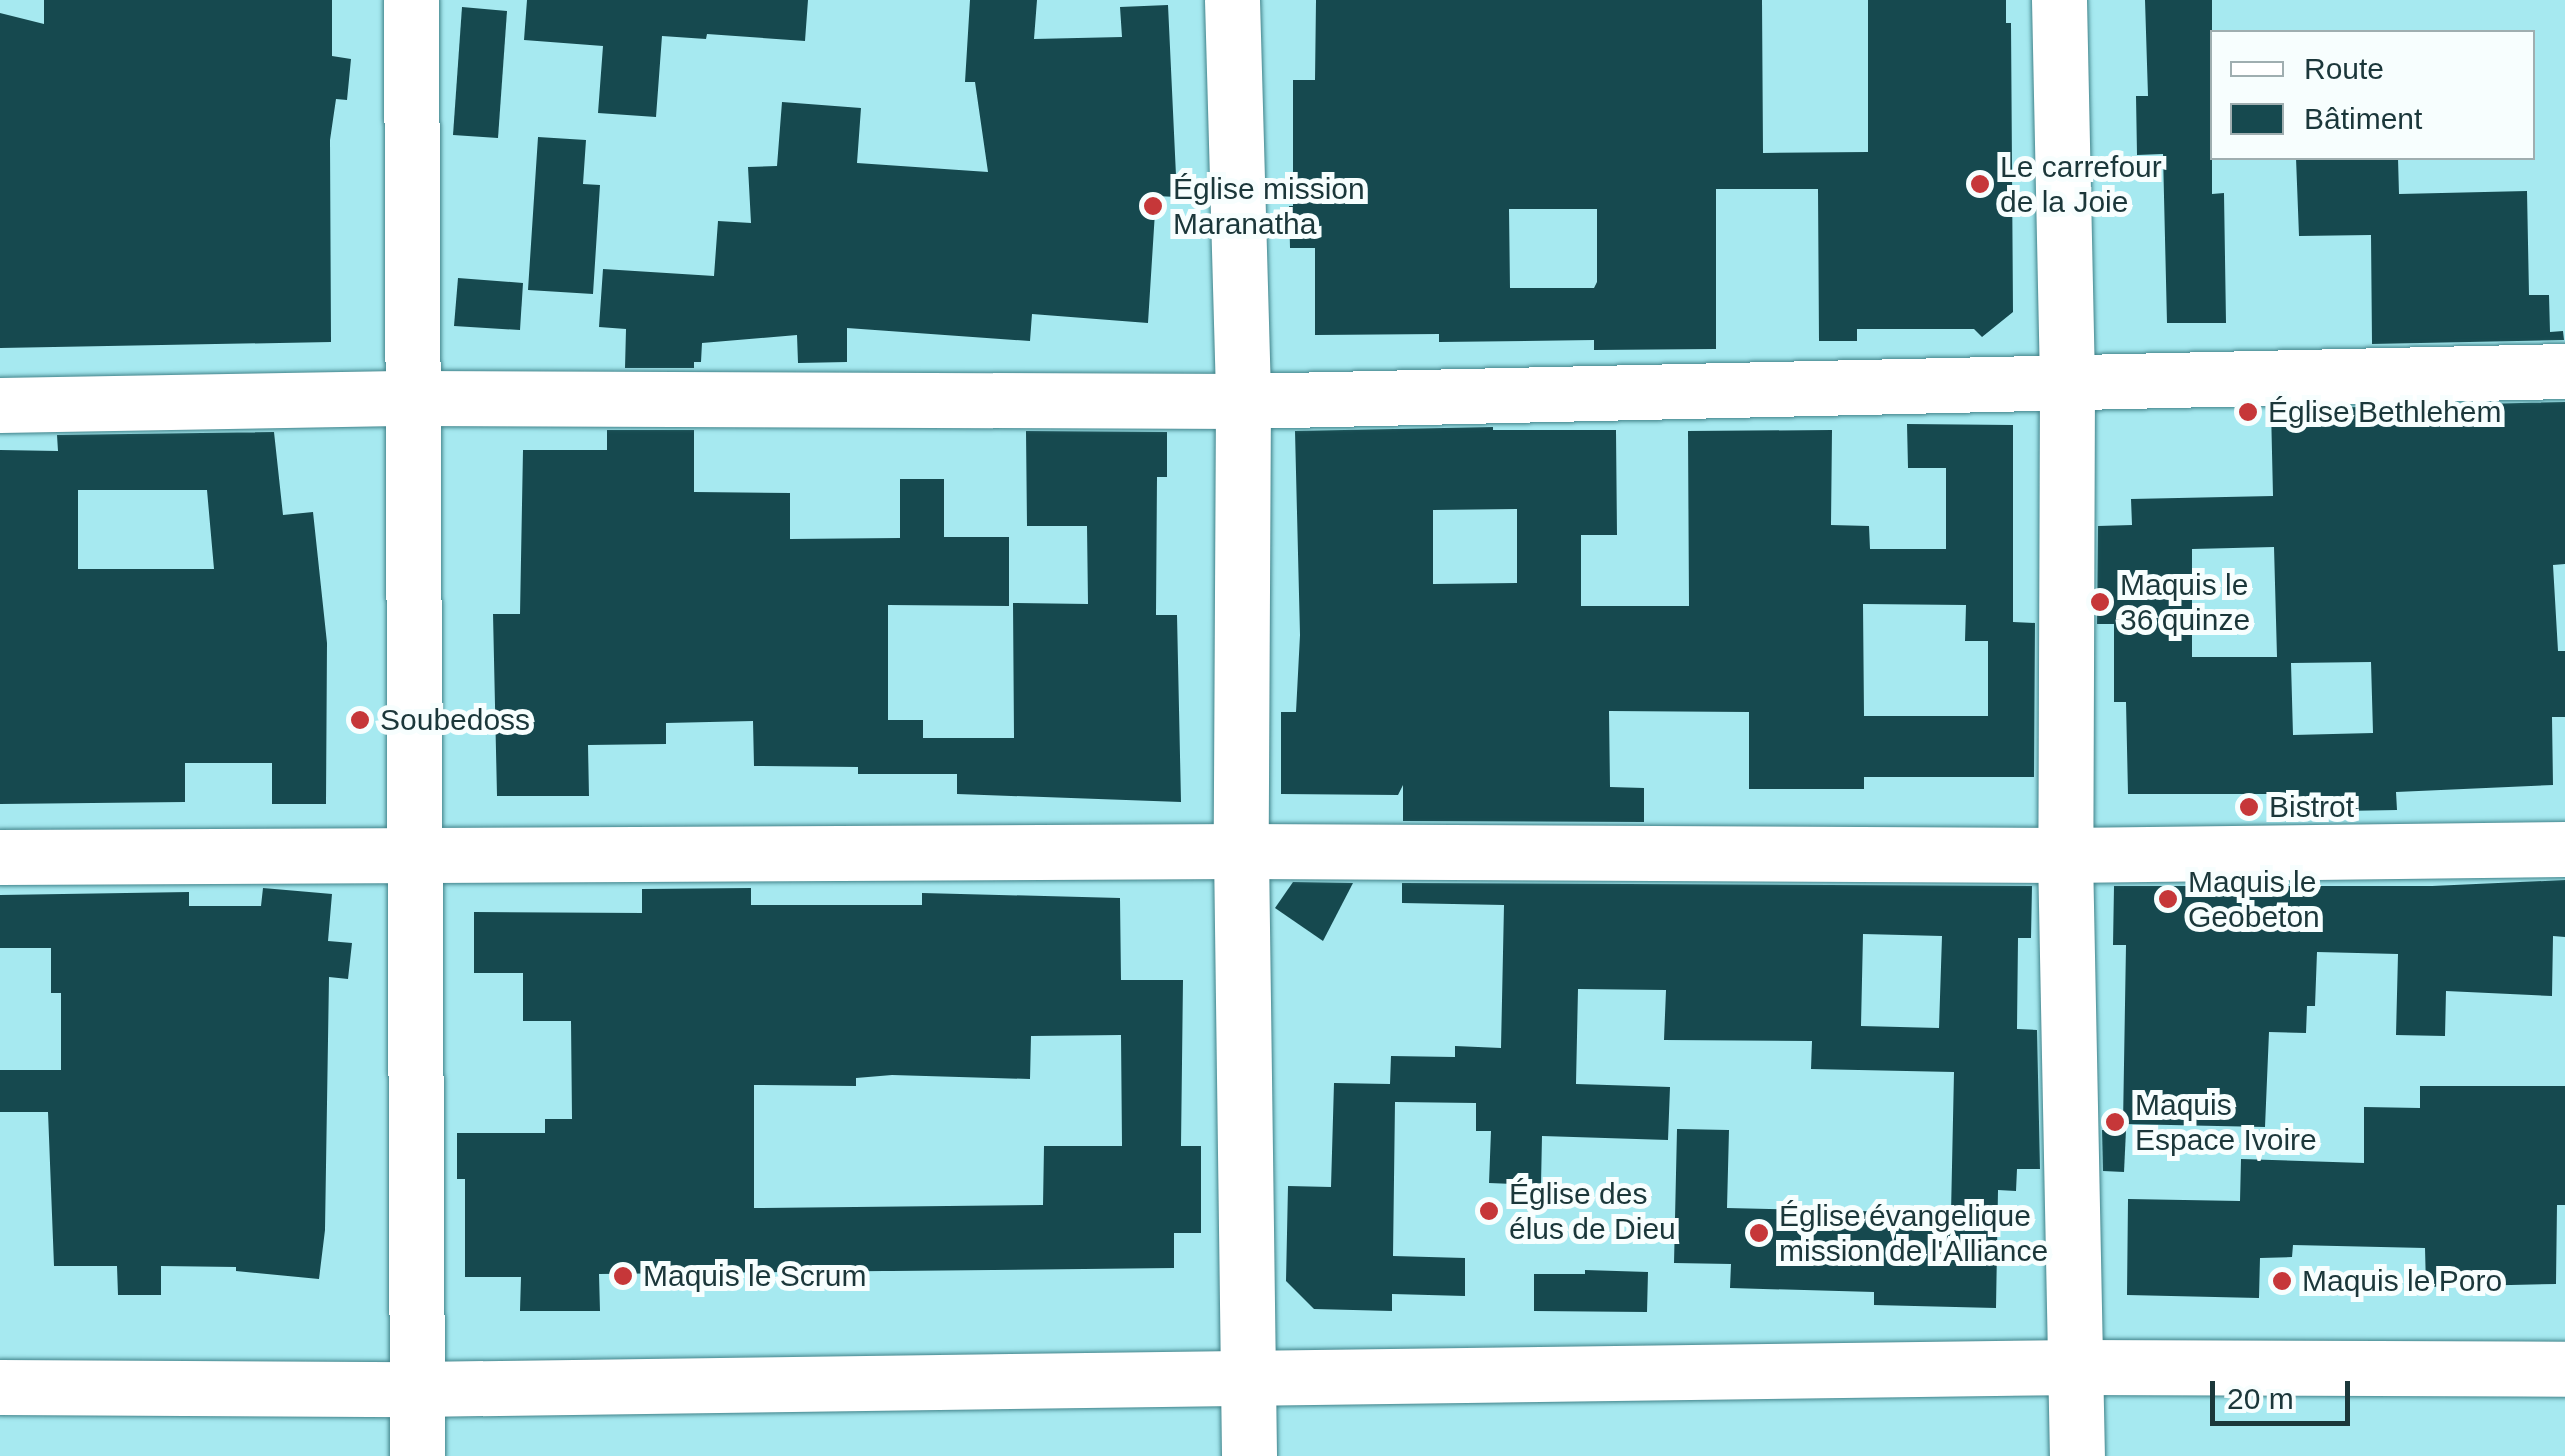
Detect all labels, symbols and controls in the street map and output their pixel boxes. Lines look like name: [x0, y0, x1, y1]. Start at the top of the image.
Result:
legend: [2210, 30, 2535, 160]
text: Route: [2304, 52, 2384, 85]
text: Bâtiment: [2304, 102, 2422, 135]
place label: Le carrefour de la Joie: [2000, 149, 2162, 220]
place label: Église mission Maranatha: [1173, 171, 1365, 242]
marker: Le carrefour de la Joie: [1969, 173, 1991, 195]
marker: Église mission Maranatha: [1142, 195, 1164, 217]
place label: Église Bethlehem: [2268, 394, 2501, 430]
marker: Église Bethlehem: [2237, 401, 2259, 423]
place label: Maquis le 36 quinze: [2120, 567, 2250, 638]
marker: Maquis le 36 quinze: [2089, 591, 2111, 613]
place label: Soubedoss: [380, 702, 530, 738]
marker: Soubedoss: [349, 709, 371, 731]
place label: Bistrot: [2269, 789, 2354, 825]
marker: Bistrot: [2238, 796, 2260, 818]
place label: Maquis le Geobeton: [2188, 864, 2320, 934]
marker: Maquis le Geobeton: [2157, 888, 2179, 910]
place label: Maquis Espace Ivoire: [2135, 1087, 2317, 1158]
marker: Maquis Espace Ivoire: [2104, 1111, 2126, 1133]
place label: Église des élus de Dieu: [1509, 1176, 1676, 1246]
place label: Église évangelique mission de l'Alliance: [1779, 1198, 2048, 1268]
marker: Église des élus de Dieu: [1478, 1200, 1500, 1222]
marker: Église évangelique mission de l'Alliance: [1748, 1222, 1770, 1244]
place label: Maquis le Scrum: [643, 1258, 866, 1294]
place label: Maquis le Poro: [2302, 1263, 2502, 1299]
marker: Maquis le Scrum: [612, 1265, 634, 1287]
marker: Maquis le Poro: [2271, 1270, 2293, 1292]
scale bar: [2215, 1361, 2355, 1423]
text: 20 m: [2227, 1382, 2294, 1415]

